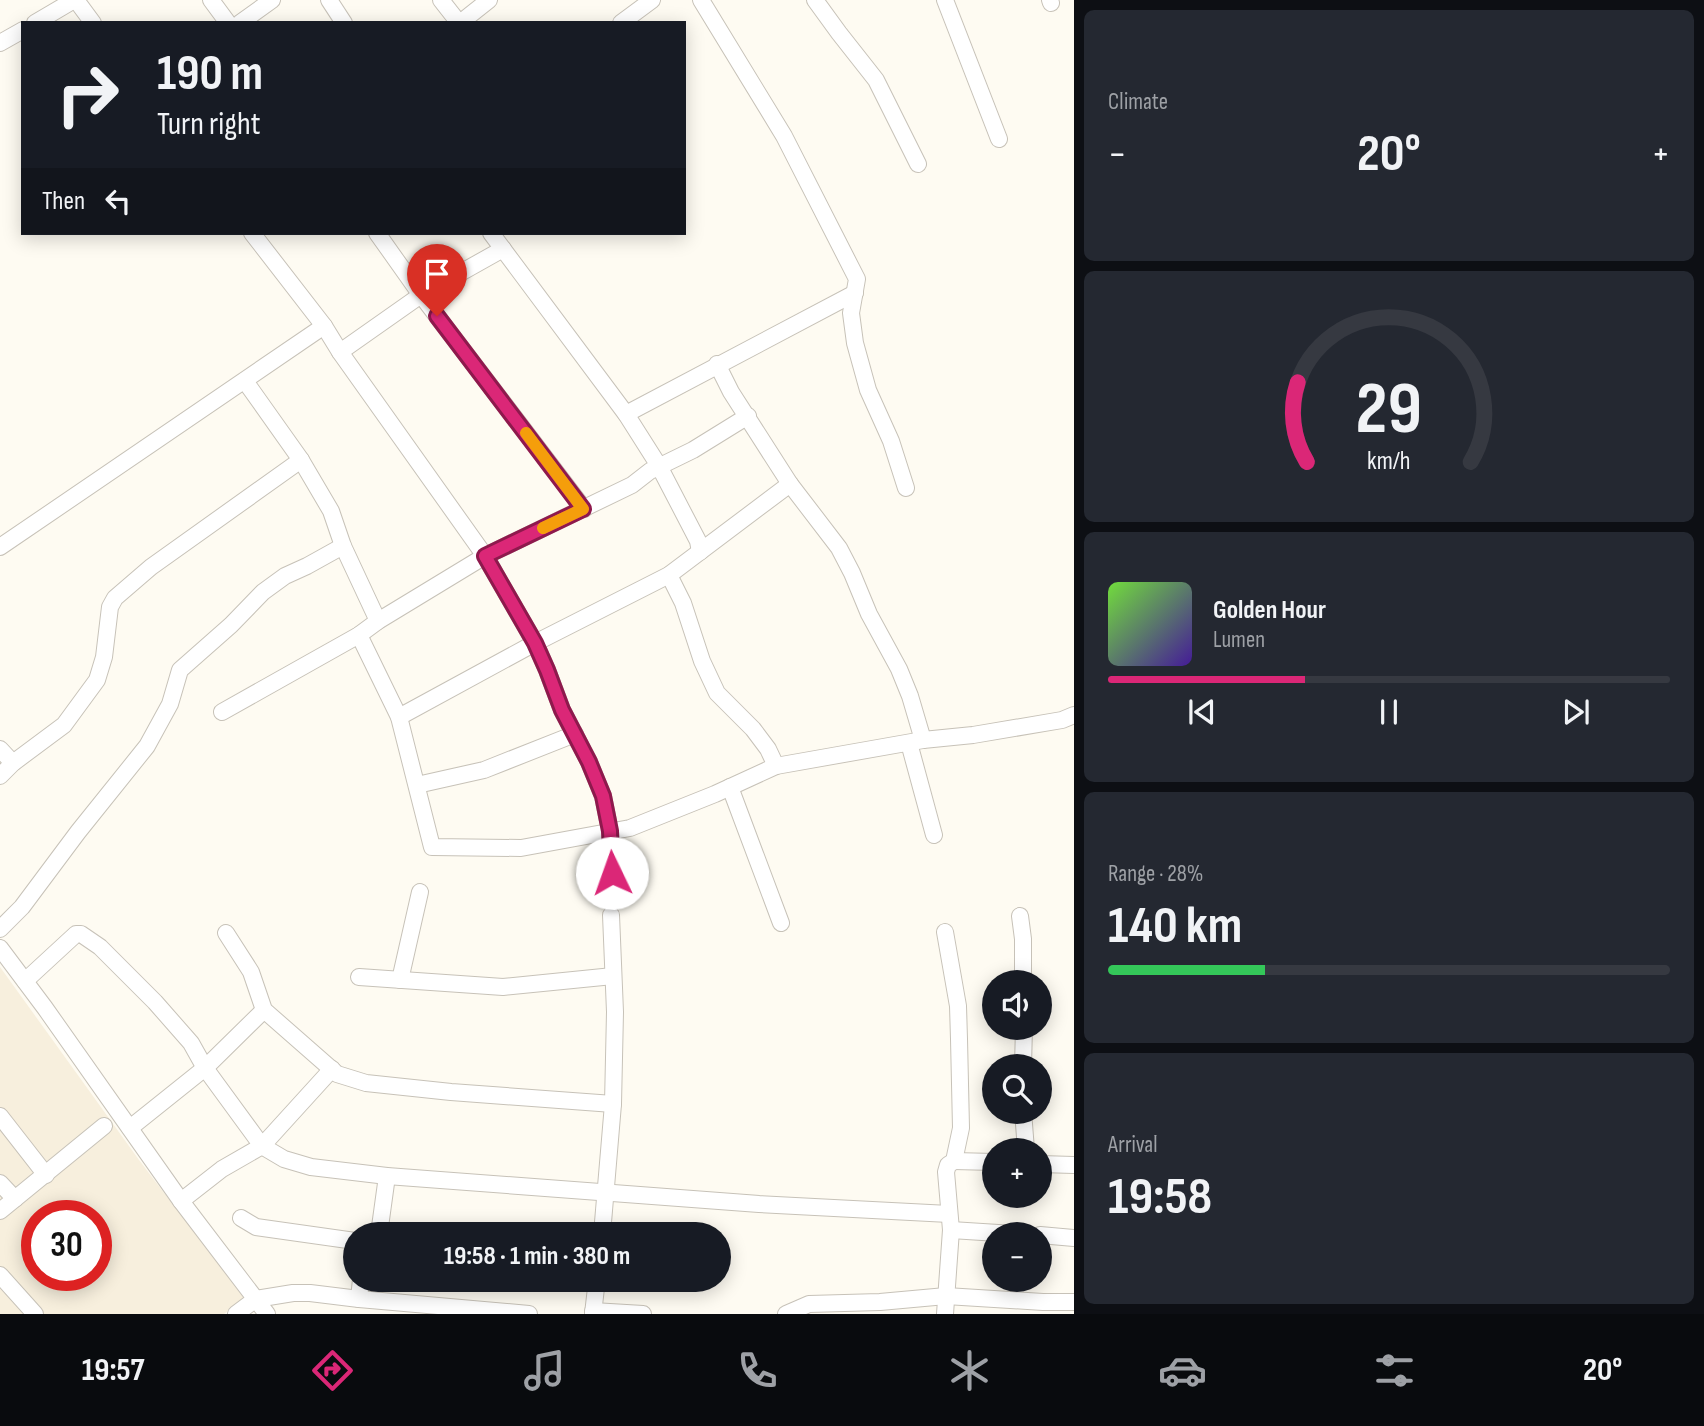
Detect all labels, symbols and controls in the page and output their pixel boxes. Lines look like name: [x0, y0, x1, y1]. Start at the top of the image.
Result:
text: 190 m: [157, 45, 263, 104]
icon: right: [42, 49, 133, 140]
text: Climate: [1108, 88, 1168, 116]
text: Turn right: [157, 105, 261, 144]
text: 20°: [1357, 123, 1421, 186]
text: −: [1108, 132, 1127, 177]
text: +: [1651, 132, 1670, 177]
icon: left: [99, 182, 137, 220]
text: Then: [42, 186, 85, 217]
pin: [407, 244, 467, 316]
icon: arrive: [418, 255, 456, 293]
text: 29: [1356, 367, 1422, 455]
text: km/h: [1367, 446, 1411, 477]
text: Golden Hour: [1213, 595, 1326, 626]
text: Lumen: [1213, 626, 1265, 654]
icon: previous: [1183, 693, 1221, 731]
icon: pause: [1370, 693, 1408, 731]
icon: next: [1557, 693, 1595, 731]
position arrow: [575, 836, 649, 910]
text: Range · 28%: [1108, 860, 1203, 888]
text: 140 km: [1108, 895, 1242, 958]
map controls: [982, 970, 1052, 1292]
button: sound: [982, 970, 1052, 1040]
button: search: [982, 1054, 1052, 1124]
text: Arrival: [1108, 1131, 1157, 1159]
button: +: [982, 1138, 1052, 1208]
text: 19:58: [1108, 1166, 1212, 1229]
speed limit sign: 30: [21, 1200, 112, 1291]
button: −: [982, 1222, 1052, 1292]
text: 19:58 · 1 min · 380 m: [444, 1241, 630, 1272]
icon: directions: [308, 1346, 357, 1395]
icon: music: [520, 1346, 569, 1395]
icon: phone: [733, 1346, 782, 1395]
icon: climate: [945, 1346, 994, 1395]
icon: car: [1158, 1346, 1207, 1395]
icon: filters: [1370, 1346, 1419, 1395]
text: 19:57: [82, 1351, 145, 1390]
text: 20°: [1583, 1351, 1622, 1390]

